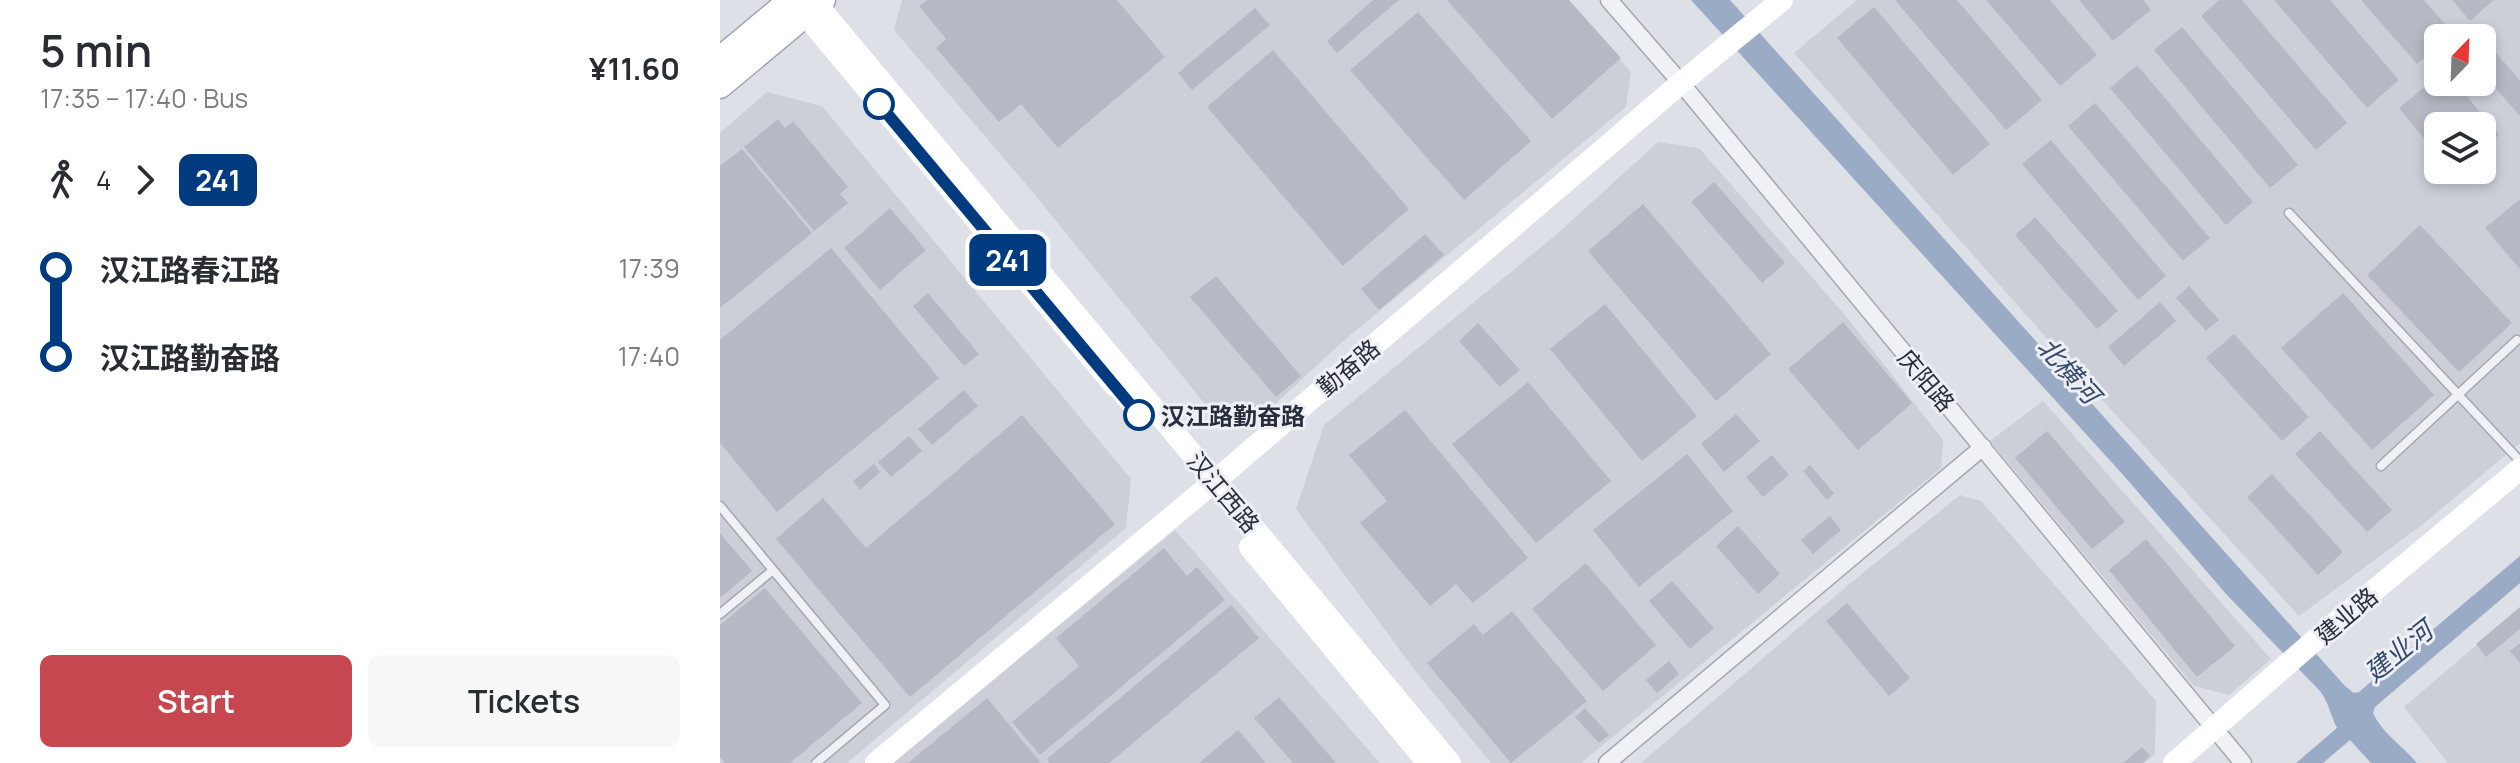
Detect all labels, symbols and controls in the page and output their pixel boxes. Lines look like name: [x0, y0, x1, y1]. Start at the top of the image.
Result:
text: 5 min: [40, 20, 152, 80]
north arrow: [2424, 24, 2496, 96]
map controls: [2424, 24, 2496, 184]
text: ¥11.60: [589, 48, 680, 89]
text: 17:35 – 17:40 · Bus: [40, 80, 248, 116]
unlabelled marker: [864, 89, 894, 119]
button: layers: [2424, 112, 2496, 184]
icon: walk: [40, 158, 84, 202]
icon: forward: [123, 158, 167, 202]
text: 241: [195, 161, 241, 199]
text: 4: [96, 162, 111, 198]
line badge: 241: [962, 234, 1054, 286]
text: 241: [985, 241, 1031, 279]
text: 汉江路春江路: [100, 249, 280, 290]
text: 17:39: [619, 250, 680, 286]
water label: 北横河: [2030, 329, 2112, 415]
street label: 勤奋路: [1310, 331, 1386, 403]
text: 汉江路勤奋路: [100, 337, 280, 378]
text: 17:40: [618, 338, 680, 374]
street label: 庆阳路: [1891, 342, 1963, 418]
place label: 汉江路勤奋路: [1161, 399, 1305, 432]
marker: 汉江路勤奋路: [1124, 400, 1154, 430]
street label: 汉江西路: [1181, 445, 1267, 539]
street label: 建业路: [2308, 579, 2384, 651]
water label: 建业河: [2356, 609, 2444, 690]
button: Start: [40, 655, 352, 747]
button: Tickets: [368, 655, 680, 747]

